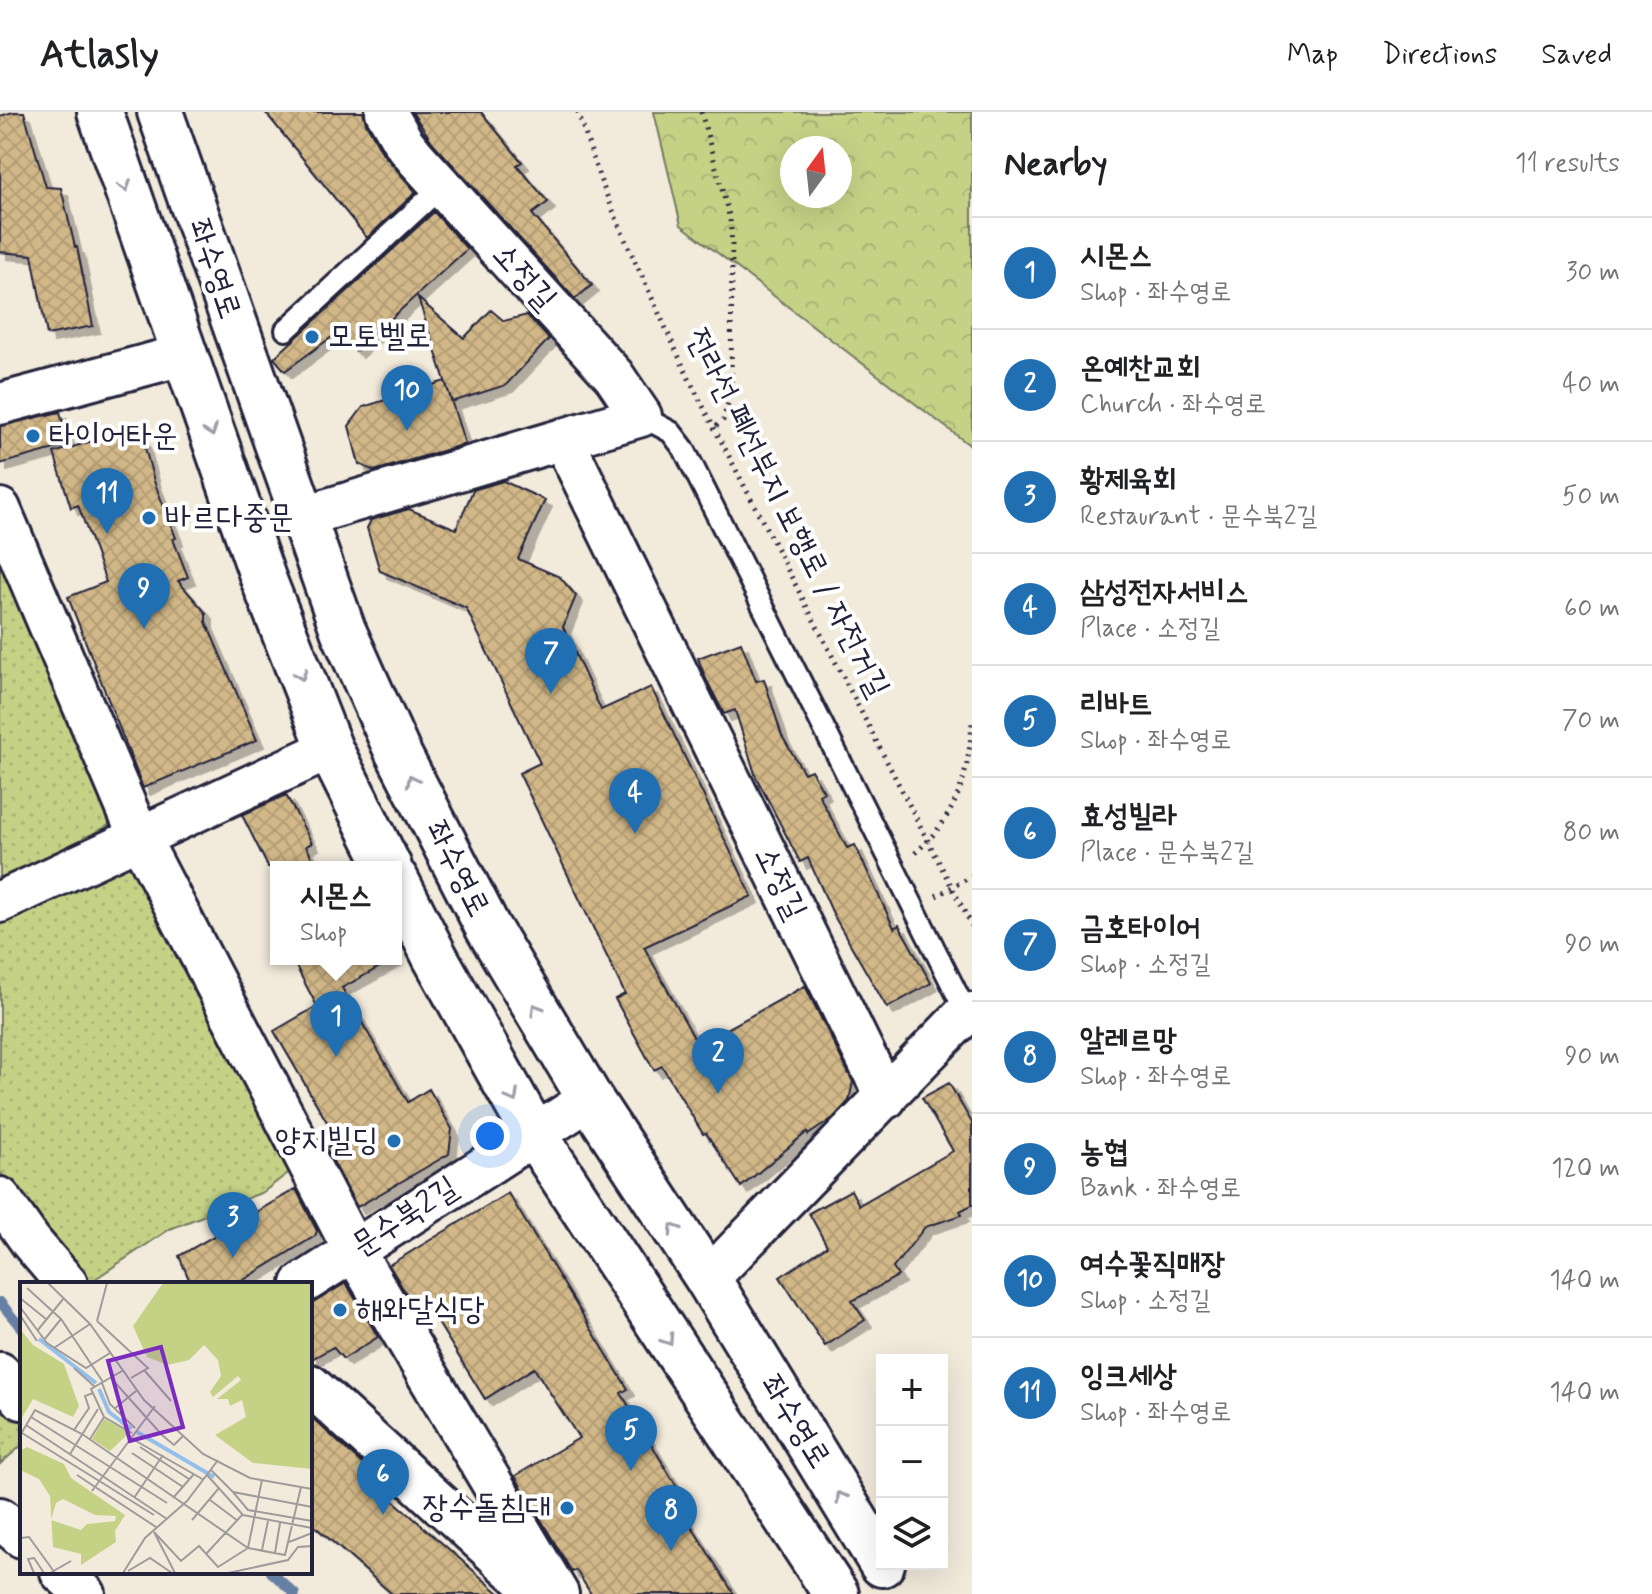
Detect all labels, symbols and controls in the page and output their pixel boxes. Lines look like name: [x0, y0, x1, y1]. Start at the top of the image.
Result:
text: Atlasly: [40, 31, 159, 80]
text: Map: [1287, 37, 1338, 74]
text: Directions: [1382, 37, 1497, 74]
text: Saved: [1541, 37, 1612, 74]
north arrow: [780, 136, 852, 208]
text: Nearby: [1004, 142, 1108, 187]
text: 11 results: [1515, 147, 1620, 181]
one-way arrow: [116, 178, 132, 192]
street label: 좌수영로: [177, 213, 251, 325]
street label: 소정길: [483, 234, 565, 320]
text: 시몬스: [1080, 237, 1152, 276]
text: 1: [1024, 256, 1036, 290]
text: 30 m: [1566, 256, 1620, 290]
text: Shop · 좌수영로: [1080, 276, 1231, 310]
place label: 모토벨로: [328, 316, 431, 358]
street label: 전라선 폐선부지 보행로 / 자전거길: [675, 321, 899, 705]
marker: 모토벨로: [303, 328, 321, 346]
text: 온예찬교회: [1080, 349, 1201, 388]
pin: 10: [381, 365, 433, 431]
text: 2: [1024, 368, 1036, 402]
text: 40 m: [1562, 368, 1620, 402]
text: Church · 좌수영로: [1080, 388, 1266, 422]
place label: 타이어타운: [49, 415, 178, 457]
one-way arrow: [201, 424, 217, 438]
marker: 타이어타운: [24, 427, 42, 445]
text: 황제육회: [1080, 461, 1177, 500]
pin: 11: [81, 468, 133, 534]
text: 3: [1024, 480, 1036, 514]
text: 50 m: [1562, 480, 1620, 514]
place label: 바르다중문: [165, 497, 294, 539]
text: Restaurant · 문수북2길: [1080, 500, 1317, 534]
marker: 바르다중문: [140, 509, 158, 527]
pin: 9: [118, 563, 170, 629]
text: 삼성전자서비스: [1080, 573, 1249, 612]
text: 4: [1022, 592, 1038, 626]
text: 60 m: [1564, 592, 1620, 626]
text: Place · 소정길: [1080, 612, 1220, 646]
pin: 7: [525, 628, 577, 694]
one-way arrow: [291, 667, 308, 681]
text: 리바트: [1080, 685, 1152, 724]
text: 5: [1022, 704, 1038, 738]
text: 70 m: [1562, 704, 1620, 738]
text: Shop · 좌수영로: [1080, 724, 1231, 758]
pin: 4: [609, 768, 661, 834]
one-way arrow: [406, 774, 421, 789]
text: 효성빌라: [1080, 797, 1177, 836]
street label: 좌수영로: [415, 814, 499, 924]
text: 6: [1023, 816, 1037, 850]
text: 80 m: [1563, 816, 1620, 850]
text: Place · 문수북2길: [1080, 836, 1254, 870]
street label: 소정길: [744, 839, 816, 927]
popup: [270, 861, 402, 965]
text: 시몬스: [300, 877, 372, 916]
text: 금호타이어: [1080, 909, 1201, 948]
text: Shop: [300, 916, 348, 950]
text: 7: [1022, 928, 1038, 962]
text: 90 m: [1565, 928, 1620, 962]
text: Shop · 소정길: [1080, 948, 1210, 982]
pin: 1: [310, 991, 362, 1057]
one-way arrow: [530, 1003, 546, 1018]
text: 알레르망: [1080, 1021, 1177, 1060]
pin: 2: [692, 1028, 744, 1094]
text: 8: [1023, 1040, 1037, 1074]
text: 90 m: [1565, 1040, 1620, 1074]
text: Shop · 좌수영로: [1080, 1060, 1231, 1094]
one-way arrow: [503, 1088, 519, 1102]
your location: [470, 1116, 510, 1156]
place label: 양지빌딩: [275, 1120, 378, 1162]
marker: 양지빌딩: [385, 1132, 403, 1150]
text: 농협: [1080, 1133, 1128, 1172]
text: 9: [1024, 1152, 1036, 1186]
text: 120 m: [1551, 1152, 1620, 1186]
street label: 문수북2길: [344, 1167, 466, 1267]
text: Bank · 좌수영로: [1080, 1172, 1241, 1206]
pin: 3: [207, 1192, 259, 1258]
one-way arrow: [669, 1223, 684, 1237]
text: 여수꽃직매장: [1080, 1245, 1225, 1284]
text: 10: [1017, 1264, 1043, 1298]
text: 140 m: [1549, 1264, 1620, 1298]
inset map: [20, 1282, 312, 1574]
text: Shop · 소정길: [1080, 1284, 1210, 1318]
place label: 해와달식당: [356, 1289, 485, 1331]
marker: 해와달식당: [331, 1301, 349, 1319]
one-way arrow: [658, 1331, 673, 1345]
map controls: [876, 1354, 948, 1570]
button: +: [876, 1354, 948, 1426]
text: 잉크세상: [1080, 1357, 1177, 1396]
street label: 좌수영로: [750, 1367, 840, 1477]
text: 11: [1019, 1376, 1041, 1410]
text: 140 m: [1549, 1376, 1620, 1410]
text: Shop · 좌수영로: [1080, 1396, 1231, 1430]
pin: 5: [605, 1405, 657, 1471]
button: −: [876, 1426, 948, 1498]
pin: 6: [357, 1449, 409, 1515]
pin: 8: [645, 1485, 697, 1551]
place label: 장수돌침대: [422, 1487, 551, 1529]
one-way arrow: [836, 1491, 851, 1506]
button: layers: [876, 1498, 948, 1570]
marker: 장수돌침대: [558, 1499, 576, 1517]

